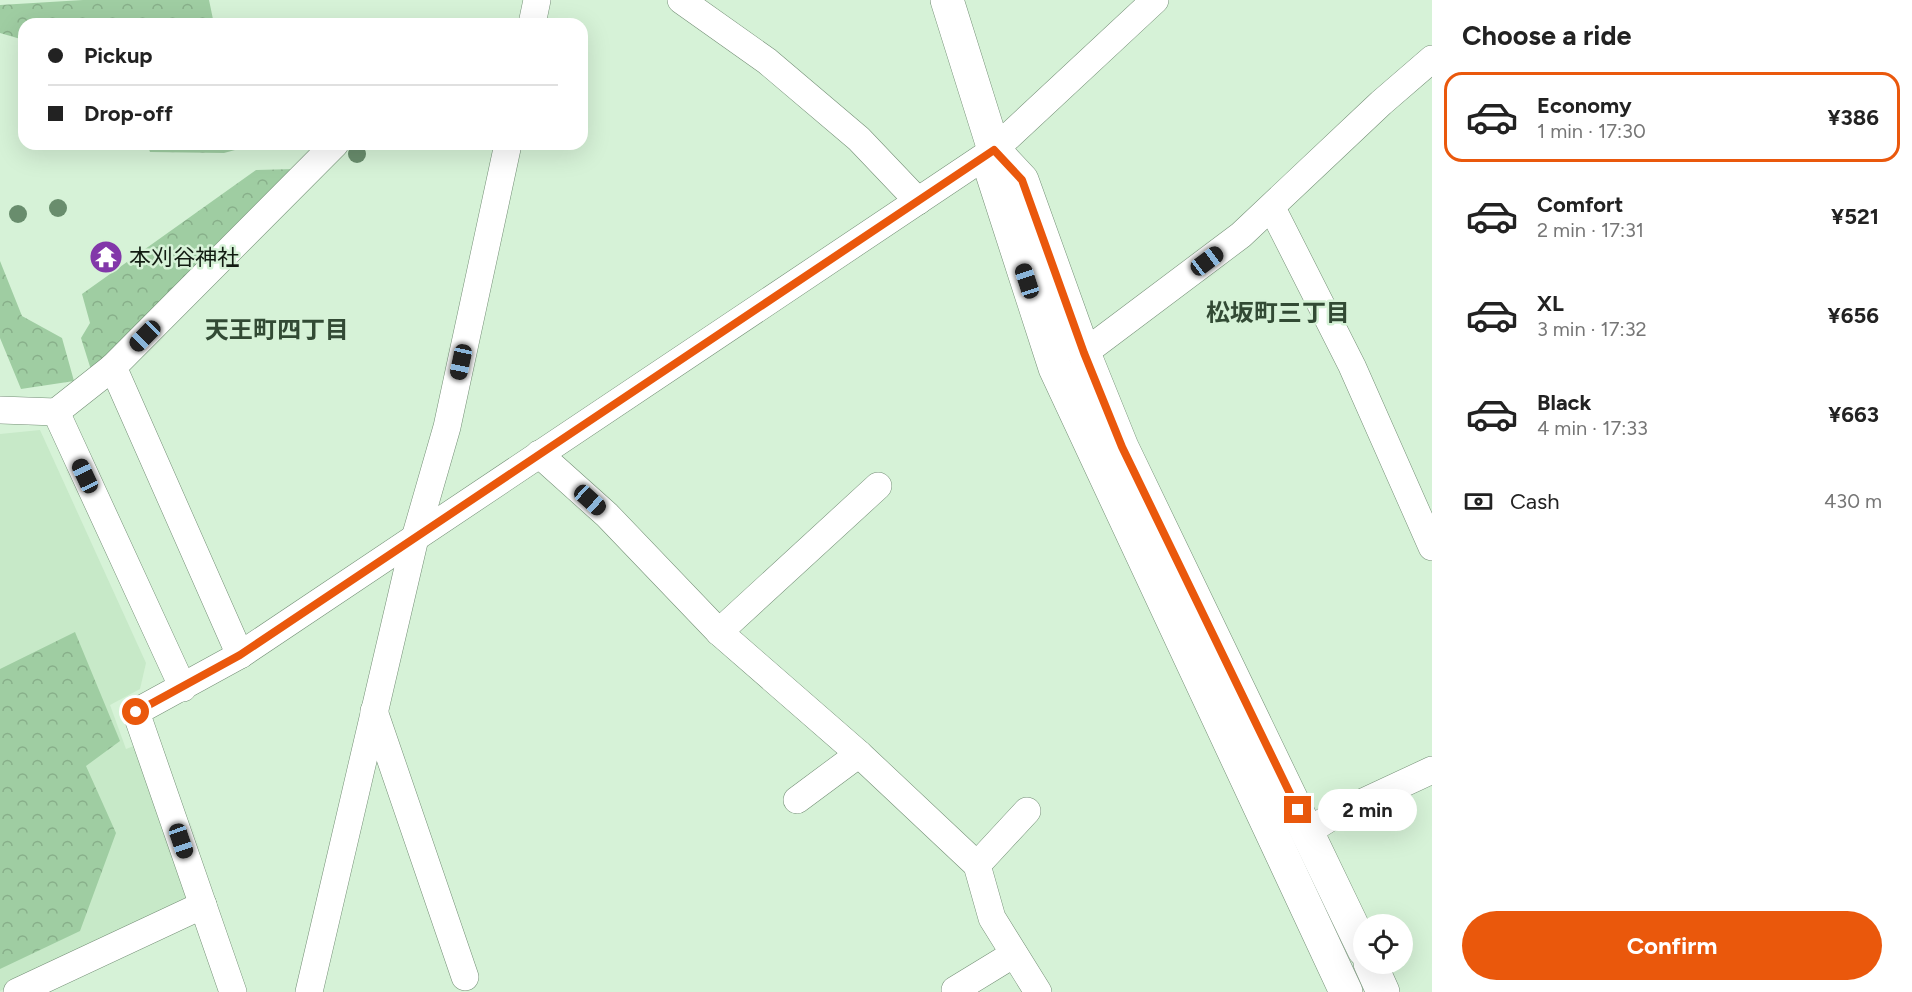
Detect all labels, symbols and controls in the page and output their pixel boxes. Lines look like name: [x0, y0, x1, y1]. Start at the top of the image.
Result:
text: Choose a ride: [1462, 19, 1631, 52]
text: Pickup: [84, 42, 153, 69]
icon: car: [1465, 90, 1519, 144]
text: Economy: [1537, 92, 1632, 119]
text: Drop-off: [84, 100, 173, 127]
text: ¥386: [1827, 104, 1879, 131]
text: 1 min · 17:30: [1537, 119, 1646, 143]
icon: car: [1465, 189, 1519, 243]
text: Comfort: [1537, 191, 1623, 218]
text: ¥521: [1831, 203, 1879, 230]
text: 2 min · 17:31: [1537, 218, 1644, 242]
temple icon: 本刈谷神社: [88, 239, 124, 275]
car: [1187, 243, 1227, 279]
place label: 本刈谷神社: [129, 244, 239, 271]
car: [1013, 261, 1041, 301]
icon: car: [1465, 288, 1519, 342]
text: XL: [1537, 290, 1564, 317]
district label: 松坂町三丁目: [1206, 298, 1350, 327]
text: ¥656: [1828, 302, 1879, 329]
district label: 天王町四丁目: [205, 315, 349, 344]
car: [126, 317, 164, 355]
text: 3 min · 17:32: [1537, 317, 1647, 341]
car: [448, 343, 474, 381]
icon: car: [1465, 387, 1519, 441]
text: Black: [1537, 389, 1591, 416]
text: ¥663: [1828, 401, 1879, 428]
text: 4 min · 17:33: [1537, 416, 1648, 440]
car: [69, 456, 101, 496]
car: [571, 481, 609, 519]
icon: cash: [1462, 485, 1495, 518]
text: Cash: [1510, 488, 1560, 515]
text: 430 m: [1824, 489, 1882, 513]
route start: [122, 698, 149, 725]
callout: 2 min: [1319, 789, 1418, 831]
route end: [1284, 796, 1311, 823]
text: 2 min: [1342, 798, 1393, 822]
car: [167, 821, 195, 861]
button: Confirm: [1462, 911, 1882, 980]
map controls: [1353, 914, 1413, 974]
button: locate: [1353, 914, 1413, 974]

